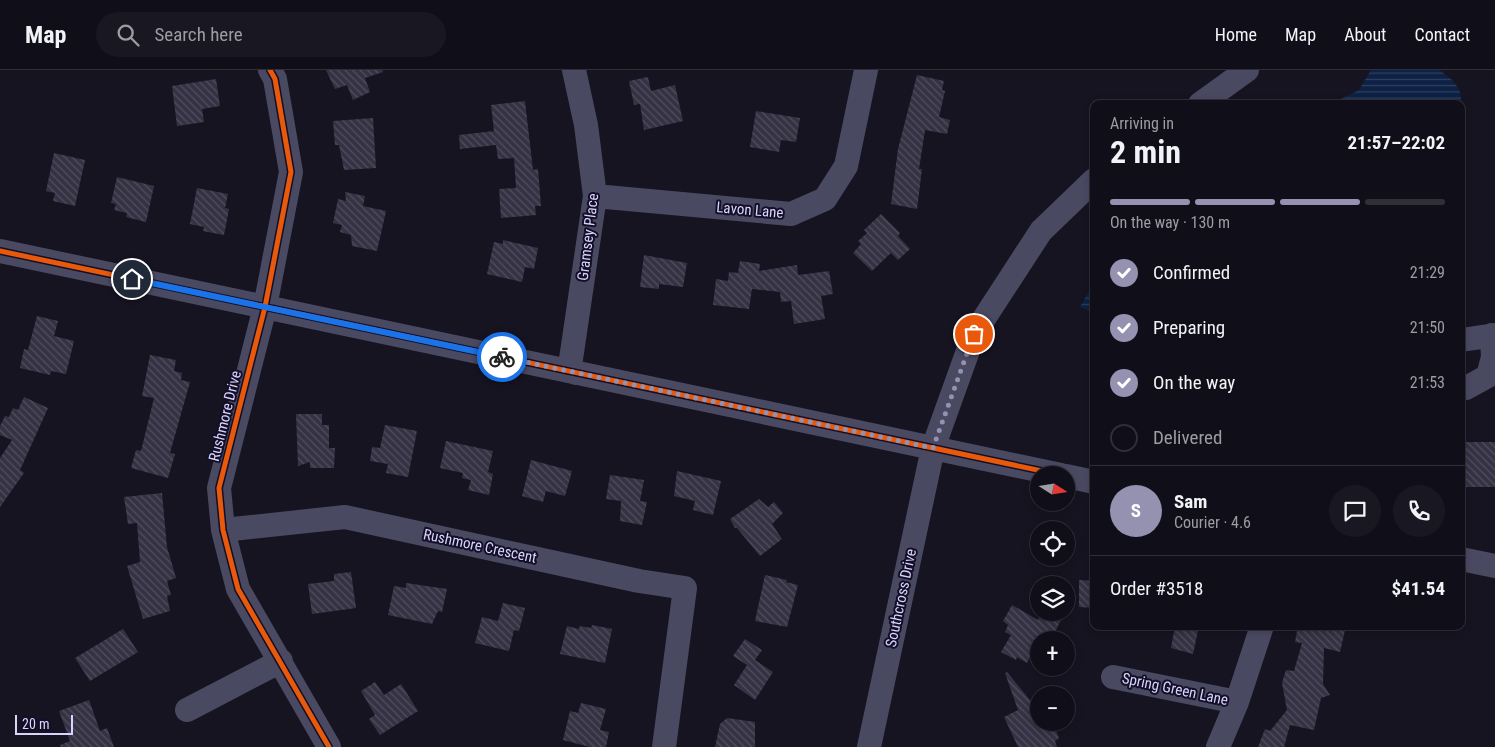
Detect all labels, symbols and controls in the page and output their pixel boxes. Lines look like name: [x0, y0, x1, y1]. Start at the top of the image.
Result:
search box: [96, 12, 446, 57]
text: Map: [25, 21, 66, 49]
icon: search: [114, 21, 142, 49]
text: Search here: [154, 23, 243, 46]
text: Home: [1215, 24, 1257, 45]
text: Map: [1285, 24, 1316, 45]
text: About: [1344, 24, 1386, 45]
text: Contact: [1414, 24, 1470, 45]
text: Arriving in: [1110, 114, 1174, 133]
text: 21:57–22:02: [1347, 131, 1445, 154]
text: 2 min: [1110, 133, 1181, 171]
street label: Gramsey Place: [574, 192, 602, 282]
street label: Lavon Lane: [716, 198, 784, 222]
text: On the way · 130 m: [1110, 213, 1230, 232]
pin: [111, 258, 153, 300]
icon: check: [1110, 259, 1138, 287]
text: Confirmed: [1153, 261, 1230, 284]
text: 21:29: [1410, 263, 1445, 282]
icon: home: [118, 265, 146, 293]
pin: [953, 313, 995, 355]
icon: check: [1110, 314, 1138, 342]
text: Preparing: [1153, 316, 1225, 339]
text: 21:50: [1410, 318, 1445, 337]
icon: bag: [960, 320, 988, 348]
courier: [477, 332, 527, 382]
icon: bike: [488, 343, 516, 371]
street label: Rushmore Drive: [205, 369, 245, 463]
icon: check: [1110, 369, 1138, 397]
text: On the way: [1153, 371, 1235, 394]
text: 21:53: [1410, 373, 1445, 392]
text: Delivered: [1153, 426, 1222, 449]
north arrow: [1030, 466, 1075, 511]
map controls: [1030, 466, 1075, 731]
button: chat: [1329, 485, 1381, 537]
button: phone: [1393, 485, 1445, 537]
text: Sam: [1174, 490, 1207, 513]
text: S: [1131, 499, 1141, 522]
text: Courier · 4.6: [1174, 513, 1251, 532]
button: locate: [1030, 521, 1075, 566]
street label: Rushmore Crescent: [422, 525, 538, 567]
street label: Southcross Drive: [882, 547, 920, 649]
button: layers: [1030, 576, 1075, 621]
text: Order #3518: [1110, 577, 1203, 600]
text: $41.54: [1391, 577, 1445, 600]
button: +: [1030, 631, 1075, 676]
street label: Spring Green Lane: [1120, 669, 1230, 709]
button: −: [1030, 686, 1075, 731]
scale bar: [15, 712, 72, 735]
text: 20 m: [22, 716, 50, 732]

